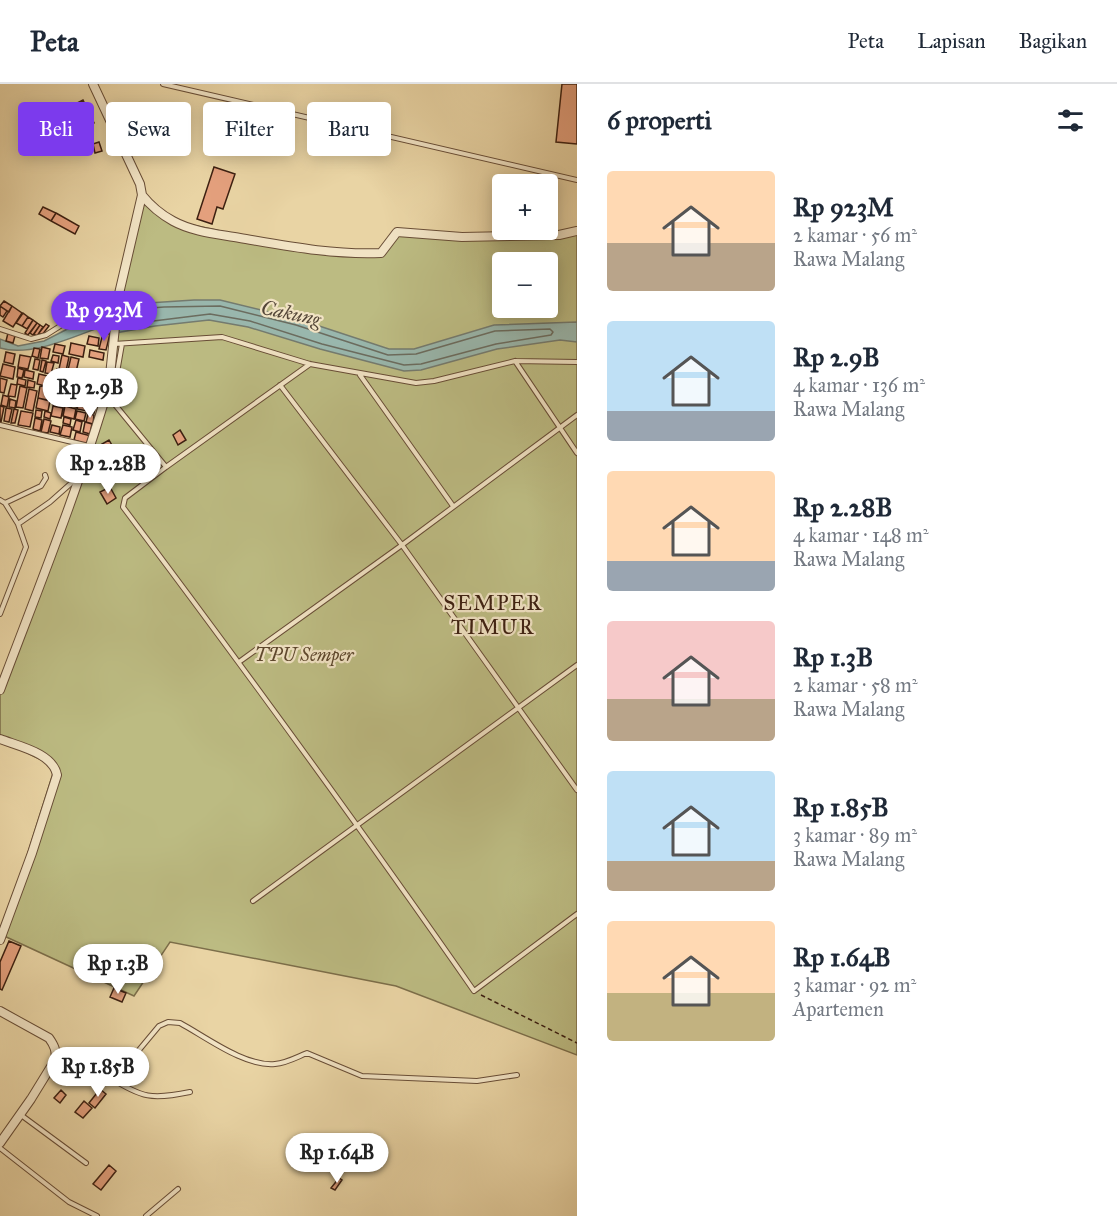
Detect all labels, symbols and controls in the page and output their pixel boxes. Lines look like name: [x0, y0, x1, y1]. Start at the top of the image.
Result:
text: Peta: [30, 24, 79, 59]
text: Peta: [848, 28, 884, 54]
text: Lapisan: [917, 28, 986, 54]
text: Bagikan: [1019, 28, 1087, 54]
chip: Beli: [18, 102, 94, 156]
chip: Sewa: [106, 102, 191, 156]
chip: Filter: [203, 102, 295, 156]
chip: Baru: [307, 102, 391, 156]
text: 6 properti: [607, 104, 712, 136]
icon: filters: [1054, 104, 1087, 137]
map controls: [492, 174, 558, 318]
button: +: [492, 174, 558, 240]
text: Rp 923M: [793, 191, 894, 223]
icon: home: [655, 195, 727, 267]
text: 2 kamar · 56 m²: [793, 223, 917, 247]
text: Rawa Malang: [793, 247, 904, 271]
button: −: [492, 252, 558, 318]
pin: Rp 923M: [49, 291, 159, 342]
water label: Cakung: [259, 295, 324, 331]
text: Rp 923M: [65, 298, 143, 322]
text: Rp 2.9B: [793, 341, 880, 373]
icon: home: [655, 345, 727, 417]
pin: Rp 2.9B: [35, 368, 145, 419]
text: 4 kamar · 136 m²: [793, 373, 925, 397]
text: Rp 2.9B: [57, 375, 123, 399]
text: Rawa Malang: [793, 397, 904, 421]
pin: Rp 2.28B: [46, 444, 170, 495]
text: Rp 2.28B: [70, 451, 146, 475]
text: Rp 2.28B: [793, 491, 893, 523]
icon: home: [655, 495, 727, 567]
text: 4 kamar · 148 m²: [793, 523, 929, 547]
text: Rawa Malang: [793, 547, 904, 571]
district label: SEMPER TIMUR: [443, 590, 543, 640]
text: Rp 1.3B: [793, 641, 873, 673]
park label: TPU Semper: [255, 644, 355, 667]
icon: home: [655, 645, 727, 717]
text: 2 kamar · 58 m²: [793, 673, 918, 697]
text: Rawa Malang: [793, 697, 904, 721]
text: Rp 1.85B: [793, 791, 889, 823]
icon: home: [655, 795, 727, 867]
text: 3 kamar · 89 m²: [793, 823, 917, 847]
text: Rawa Malang: [793, 847, 904, 871]
text: Rp 1.64B: [793, 941, 891, 973]
pin: Rp 1.3B: [63, 944, 173, 995]
icon: home: [655, 945, 727, 1017]
text: Rp 1.3B: [87, 951, 149, 975]
text: 3 kamar · 92 m²: [793, 973, 916, 997]
text: Apartemen: [793, 997, 884, 1021]
pin: Rp 1.85B: [36, 1047, 160, 1098]
text: Rp 1.85B: [61, 1054, 135, 1078]
pin: Rp 1.64B: [275, 1133, 399, 1184]
text: Rp 1.64B: [299, 1140, 375, 1164]

